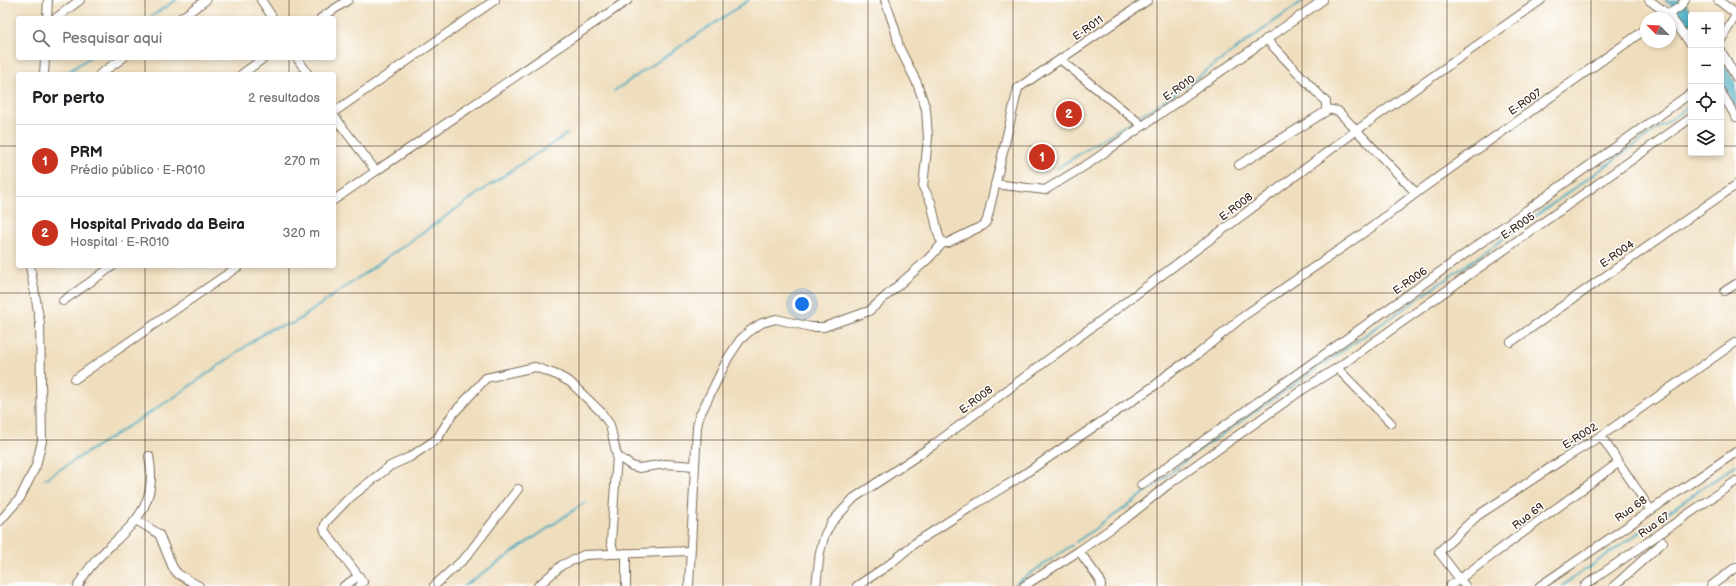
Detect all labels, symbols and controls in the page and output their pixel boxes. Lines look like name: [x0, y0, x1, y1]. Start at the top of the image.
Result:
north arrow: [1640, 12, 1676, 48]
map controls: [1688, 12, 1724, 156]
button: +: [1688, 12, 1724, 48]
street label: E-R011: [1070, 13, 1106, 43]
search box: [16, 16, 336, 60]
icon: search: [30, 27, 52, 49]
text: Pesquisar aqui: [62, 29, 162, 48]
button: −: [1688, 48, 1724, 84]
street label: E-R010: [1160, 72, 1198, 104]
button: locate: [1688, 84, 1724, 120]
street label: E-R007: [1506, 86, 1545, 118]
text: Por perto: [32, 88, 105, 108]
text: 2 resultados: [248, 90, 320, 106]
pin: 2: [1056, 99, 1082, 129]
button: layers: [1688, 120, 1724, 156]
pin: 1: [1029, 142, 1055, 172]
text: PRM: [70, 143, 103, 162]
text: 1: [42, 153, 48, 169]
text: 270 m: [284, 153, 320, 169]
text: Prédio público · E-R010: [70, 162, 205, 178]
street label: E-R008: [1217, 190, 1255, 224]
street label: E-R005: [1499, 210, 1537, 242]
text: Hospital Privado da Beira: [70, 215, 245, 234]
text: 2: [41, 225, 49, 241]
text: 320 m: [282, 225, 320, 241]
text: Hospital · E-R010: [70, 234, 169, 250]
street label: E-R004: [1597, 237, 1637, 270]
street label: E-R006: [1390, 264, 1430, 297]
your location: [792, 294, 812, 314]
street label: E-R008: [957, 383, 995, 417]
street label: E-R002: [1560, 420, 1600, 452]
street label: Rua 68: [1612, 493, 1650, 525]
street label: Rua 69: [1510, 500, 1546, 532]
street label: Rua 67: [1636, 509, 1673, 540]

